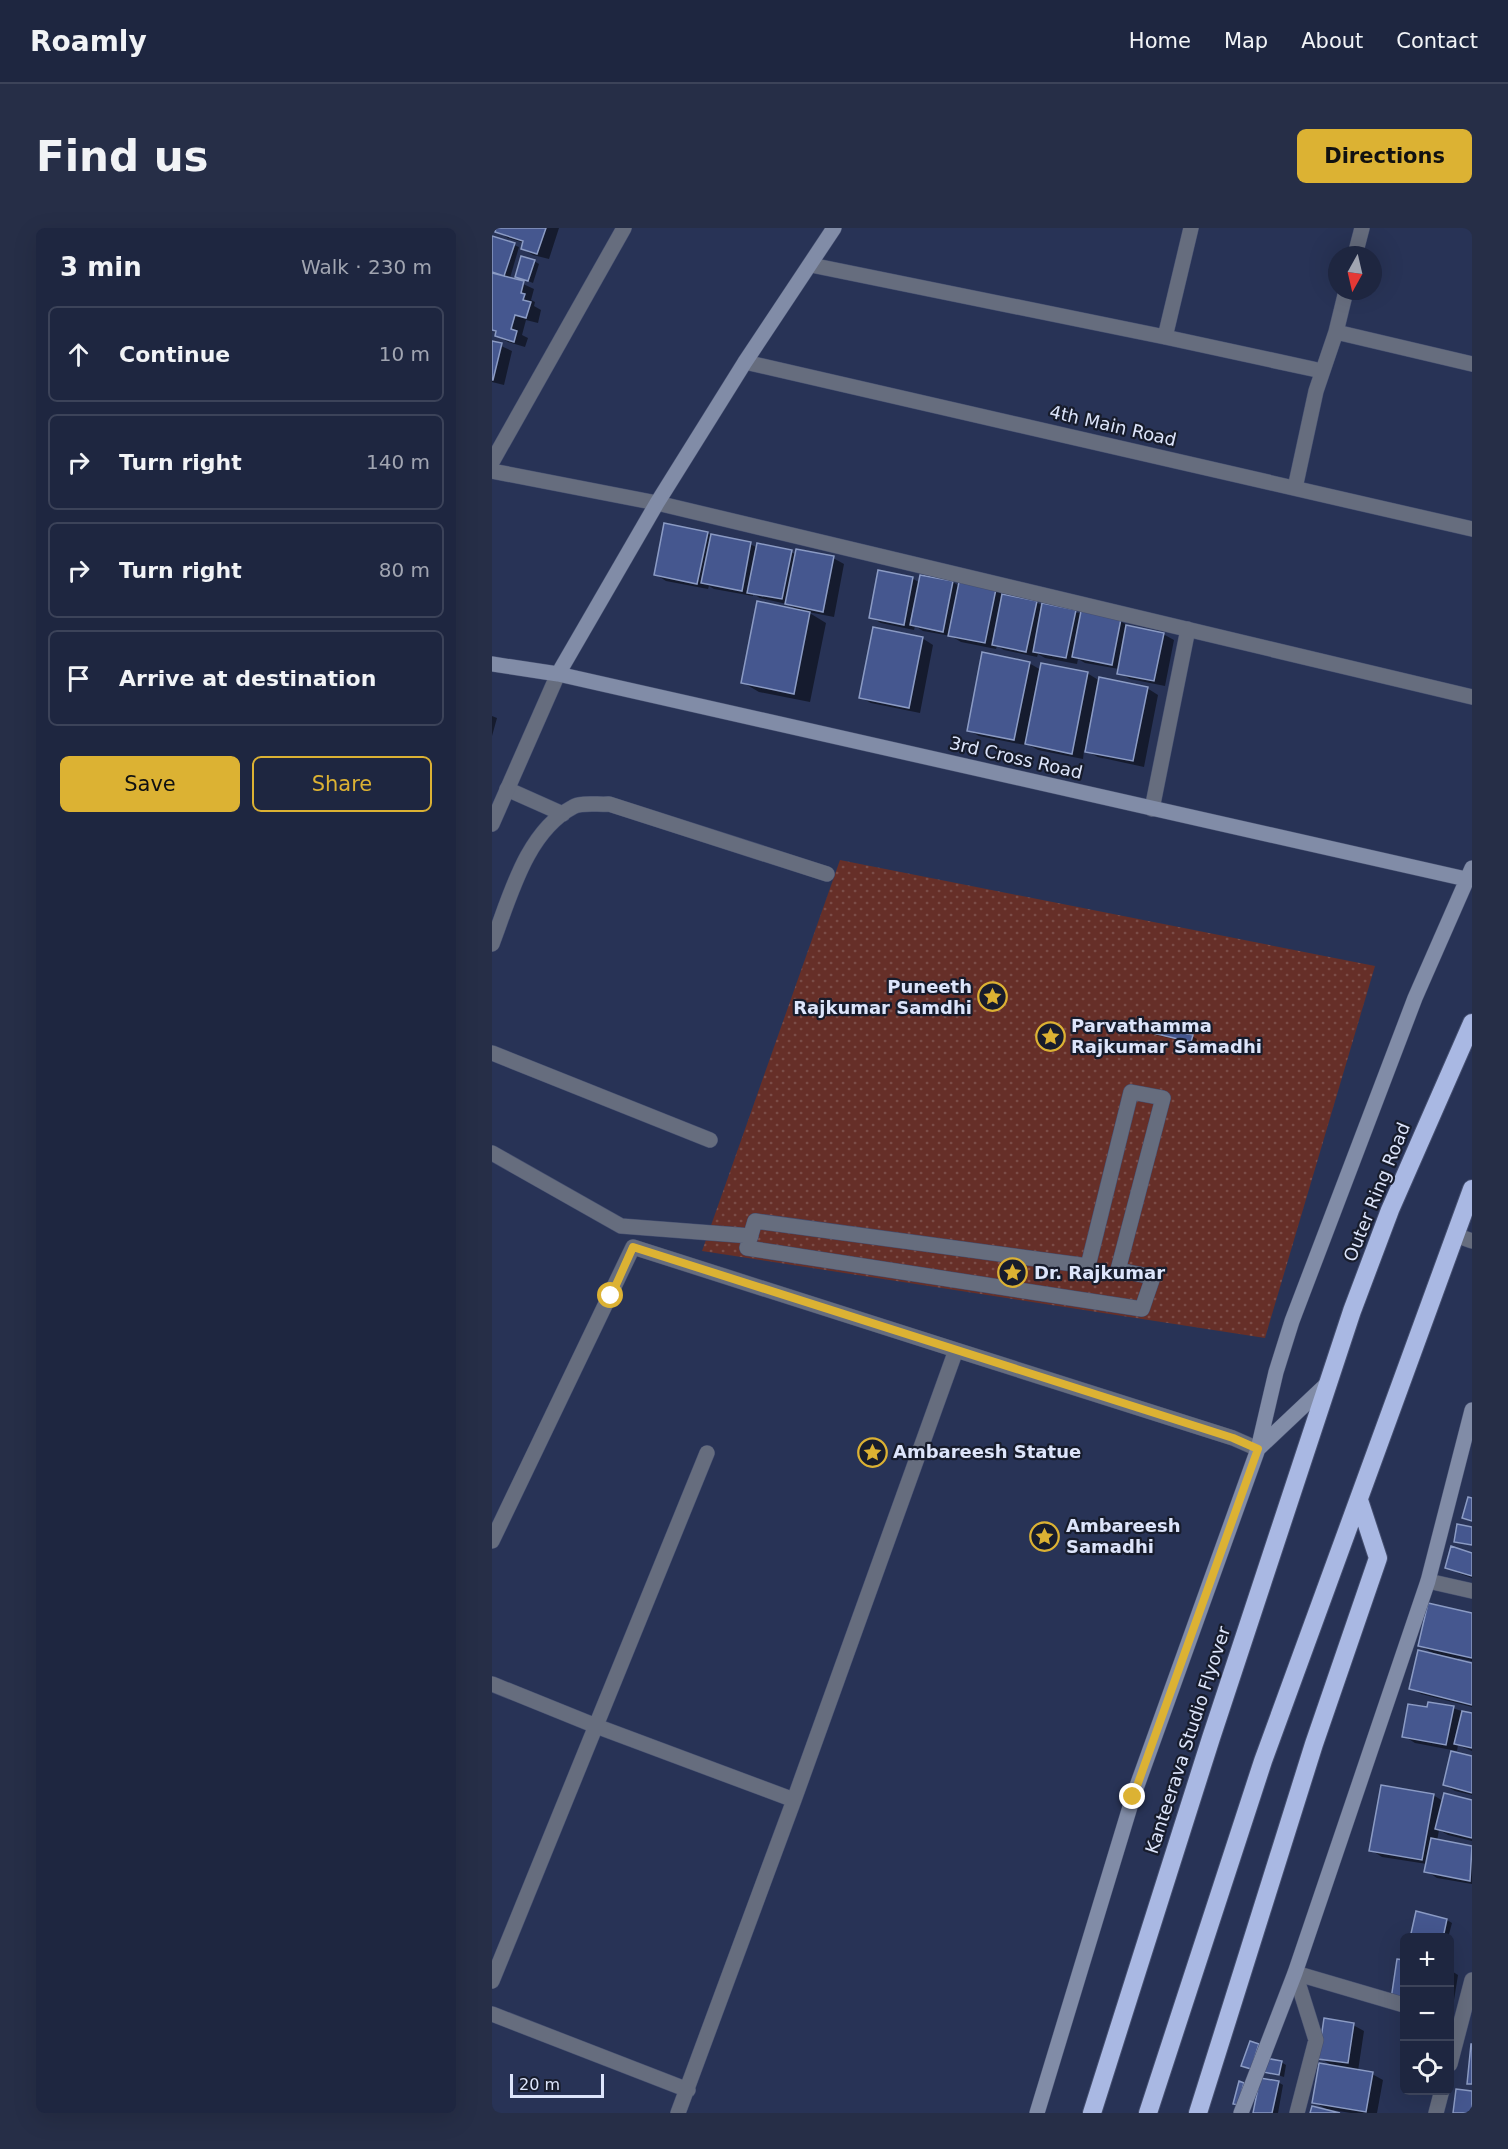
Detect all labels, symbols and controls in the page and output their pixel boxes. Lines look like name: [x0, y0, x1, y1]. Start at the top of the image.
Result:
text: Roamly: [30, 25, 147, 58]
text: Home: [1129, 29, 1191, 53]
text: Map: [1224, 29, 1268, 53]
text: About: [1301, 29, 1363, 53]
text: Contact: [1396, 29, 1478, 53]
button: Directions: [1297, 129, 1472, 183]
text: Find us: [36, 132, 209, 181]
north arrow: [1328, 246, 1382, 300]
text: 3 min: [60, 252, 142, 282]
text: Walk · 230 m: [301, 255, 432, 279]
icon: ahead: [62, 338, 95, 371]
text: Continue: [119, 342, 230, 367]
text: 10 m: [379, 342, 430, 366]
street label: 4th Main Road: [1048, 401, 1179, 450]
icon: right: [62, 446, 95, 479]
text: Turn right: [119, 450, 242, 475]
text: 140 m: [366, 450, 430, 474]
icon: right: [62, 554, 95, 587]
text: Turn right: [119, 558, 242, 583]
text: 80 m: [379, 558, 430, 582]
icon: arrive: [62, 662, 95, 695]
text: Arrive at destination: [119, 666, 376, 691]
street label: 3rd Cross Road: [948, 732, 1085, 783]
button: Save: [60, 756, 240, 812]
button: Share: [252, 756, 432, 812]
place label: Puneeth Rajkumar Samdhi: [793, 976, 972, 1018]
place icon: Puneeth Rajkumar Samdhi: [977, 981, 1009, 1013]
place label: Parvathamma Rajkumar Samadhi: [1071, 1015, 1262, 1057]
place icon: Parvathamma Rajkumar Samadhi: [1034, 1020, 1066, 1052]
street label: Outer Ring Road: [1339, 1119, 1414, 1264]
place icon: Dr. Rajkumar: [997, 1257, 1029, 1289]
place label: Dr. Rajkumar: [1034, 1262, 1165, 1283]
route start: [597, 1282, 623, 1308]
place icon: Ambareesh Statue: [856, 1436, 888, 1468]
place label: Ambareesh Statue: [893, 1441, 1081, 1462]
place label: Ambareesh Samadhi: [1066, 1515, 1181, 1557]
place icon: Ambareesh Samadhi: [1029, 1520, 1061, 1552]
street label: Kanteerava Studio Flyover: [1141, 1623, 1234, 1856]
route end: [1119, 1783, 1145, 1809]
map controls: [1400, 1933, 1454, 2095]
button: +: [1400, 1933, 1454, 1987]
button: −: [1400, 1987, 1454, 2041]
button: locate: [1400, 2041, 1454, 2095]
scale bar: [510, 2071, 604, 2098]
text: 20 m: [519, 2075, 560, 2094]

